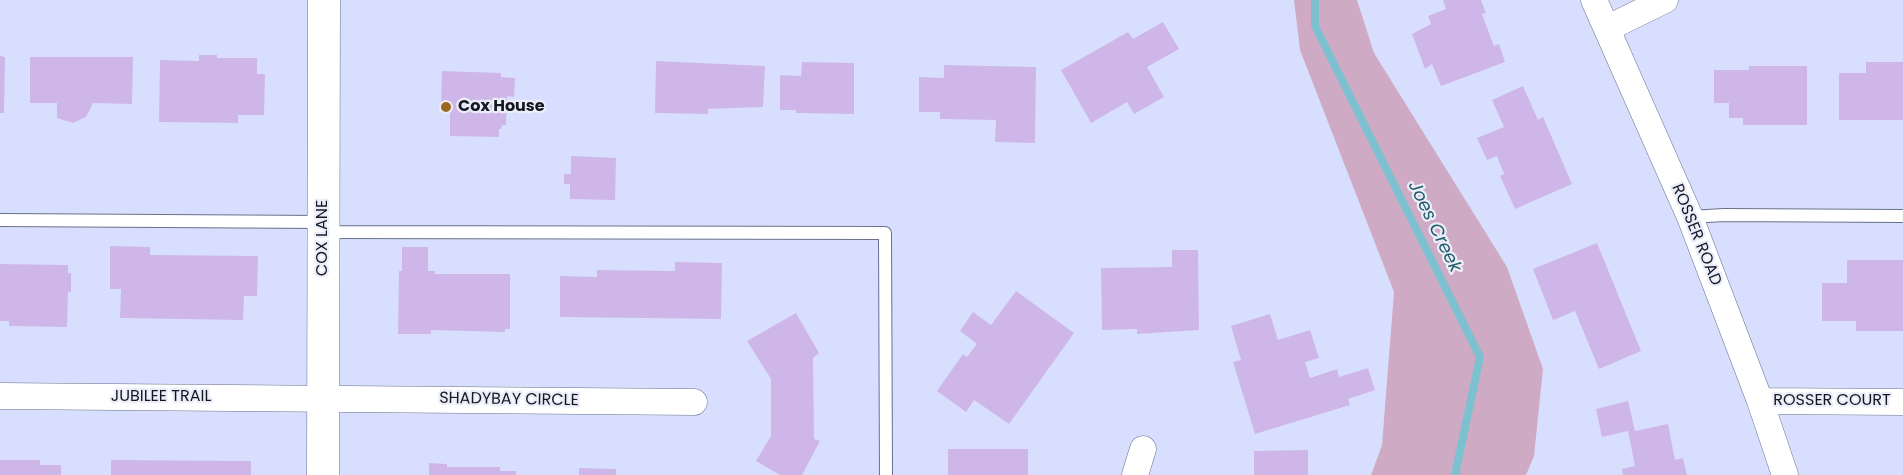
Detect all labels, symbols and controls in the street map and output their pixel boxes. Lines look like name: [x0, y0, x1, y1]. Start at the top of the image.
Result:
place label: Cox House: [458, 97, 545, 117]
marker: Cox House: [439, 100, 453, 114]
water label: Joes Creek: [1403, 178, 1465, 276]
street label: ROSSER ROAD: [1667, 181, 1725, 289]
street label: COX LANE: [313, 200, 333, 276]
street label: JUBILEE TRAIL: [111, 387, 211, 407]
street label: SHADYBAY CIRCLE: [439, 389, 579, 411]
street label: ROSSER COURT: [1773, 391, 1891, 411]

